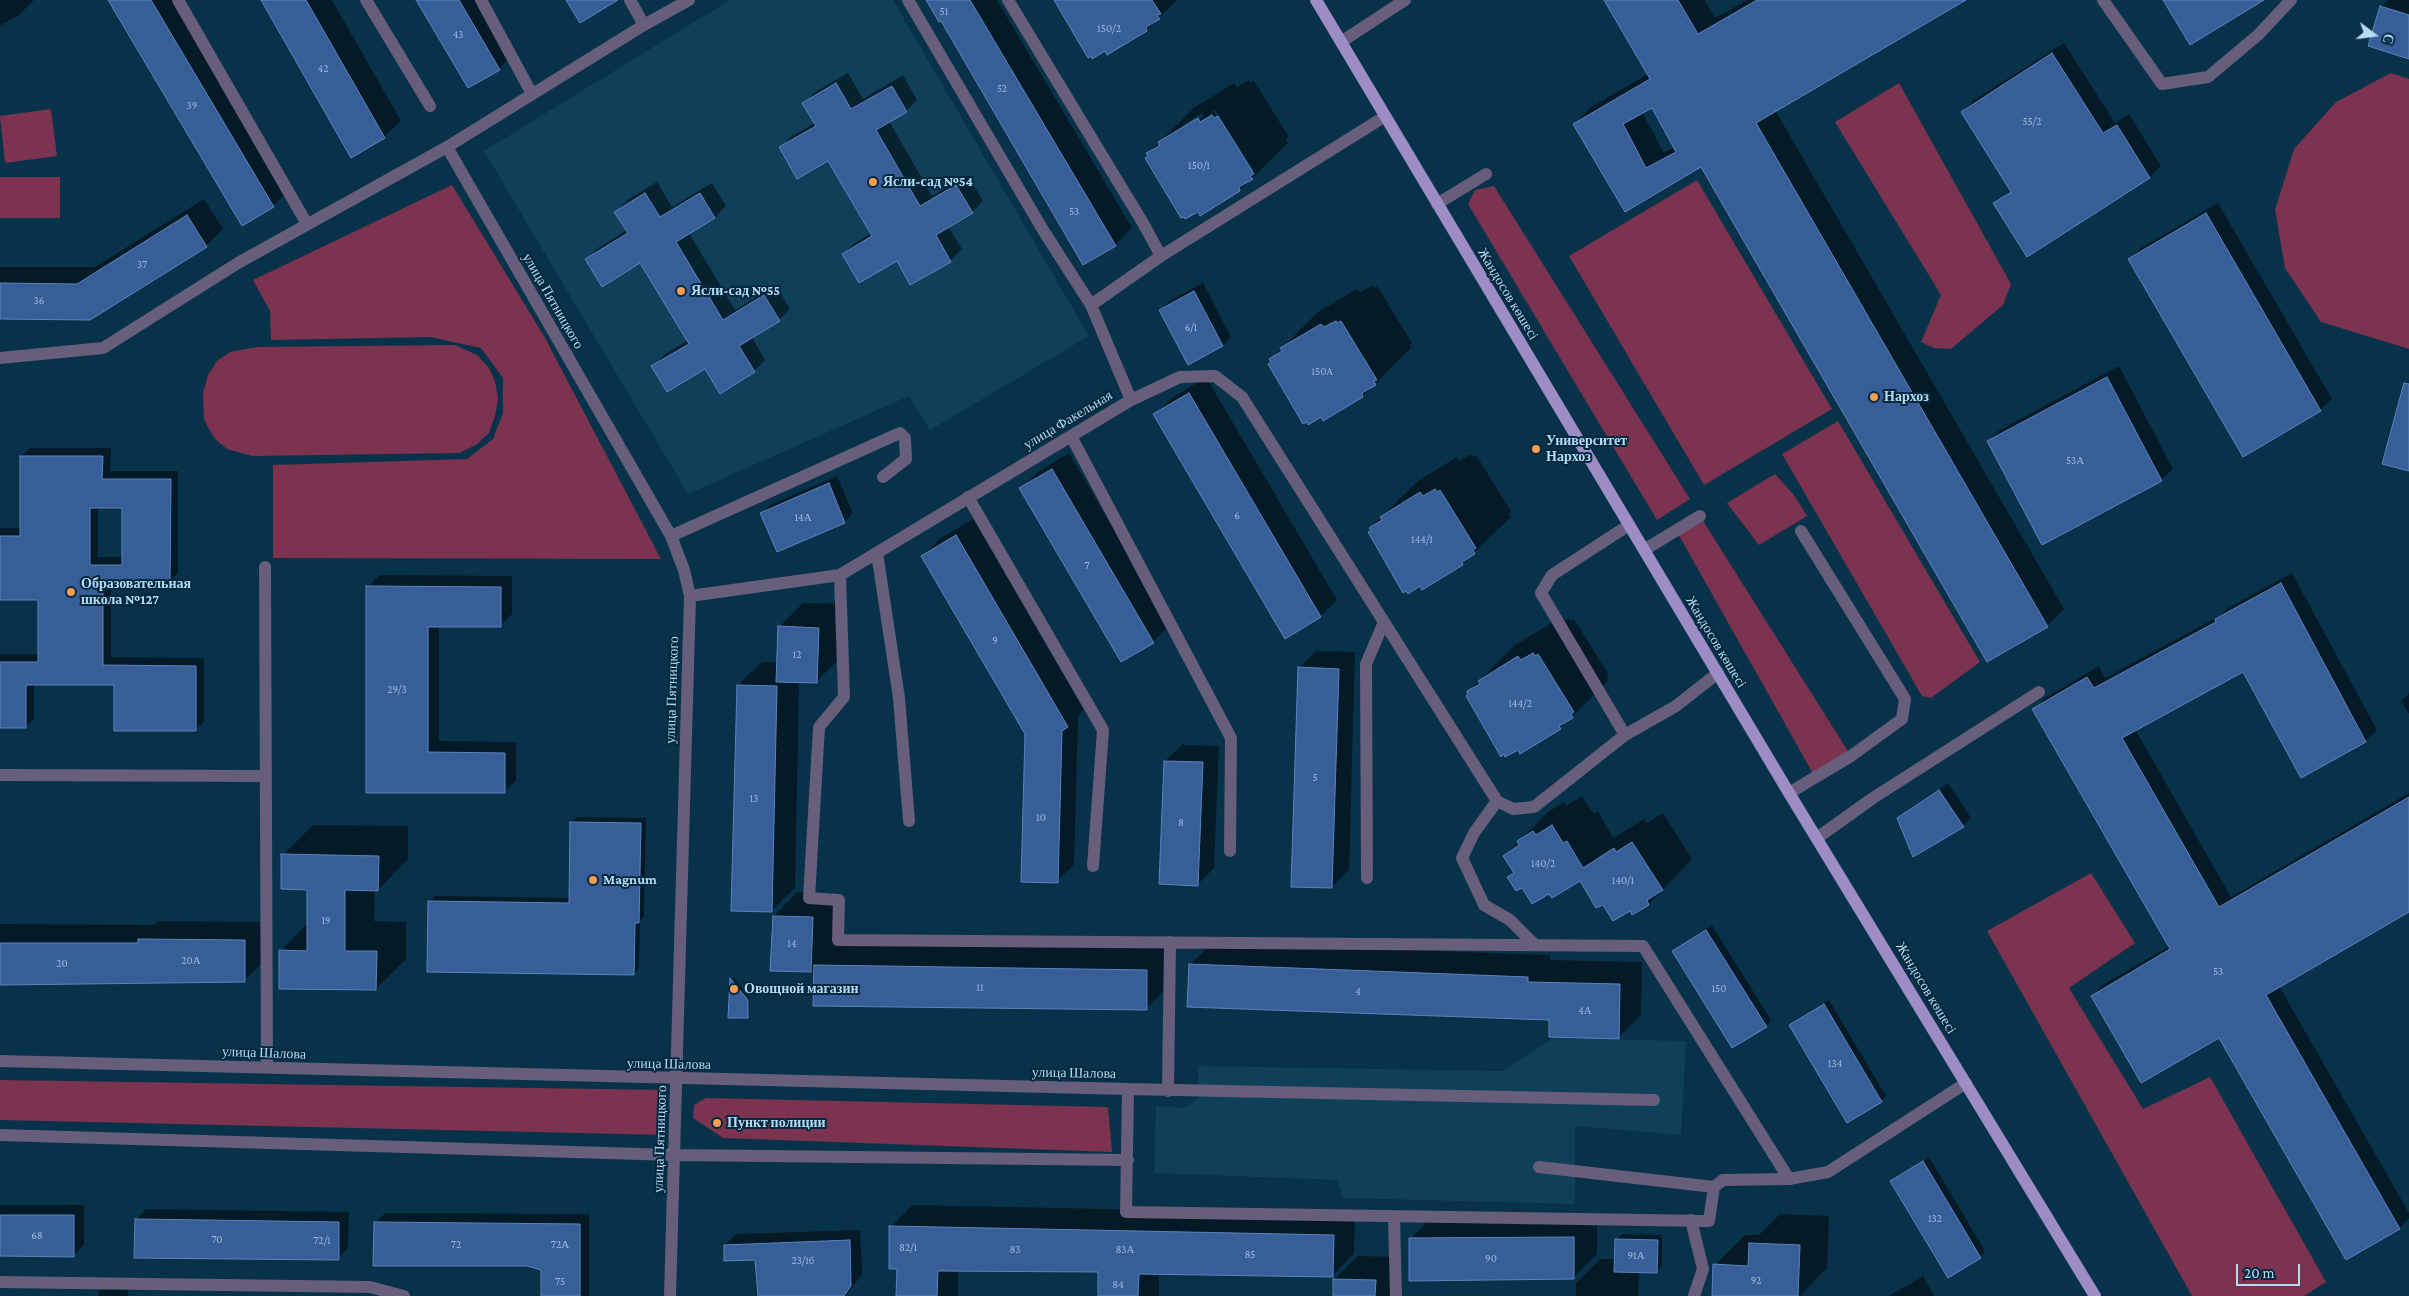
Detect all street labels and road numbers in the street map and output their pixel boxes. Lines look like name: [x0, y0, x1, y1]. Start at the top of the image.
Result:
street label: Жандосов көшесі: [1474, 245, 1542, 343]
street label: улица Пятницкого: [519, 250, 587, 352]
street label: улица Факельная: [1021, 387, 1115, 453]
street label: Жандосов көшесі: [1682, 593, 1750, 691]
street label: улица Пятницкого: [662, 636, 682, 744]
street label: Жандосов көшесі: [1892, 939, 1960, 1037]
street label: улица Шалова: [222, 1043, 306, 1063]
street label: улица Шалова: [627, 1055, 711, 1073]
street label: улица Шалова: [1032, 1064, 1116, 1082]
street label: улица Пятницкого: [650, 1085, 670, 1193]

